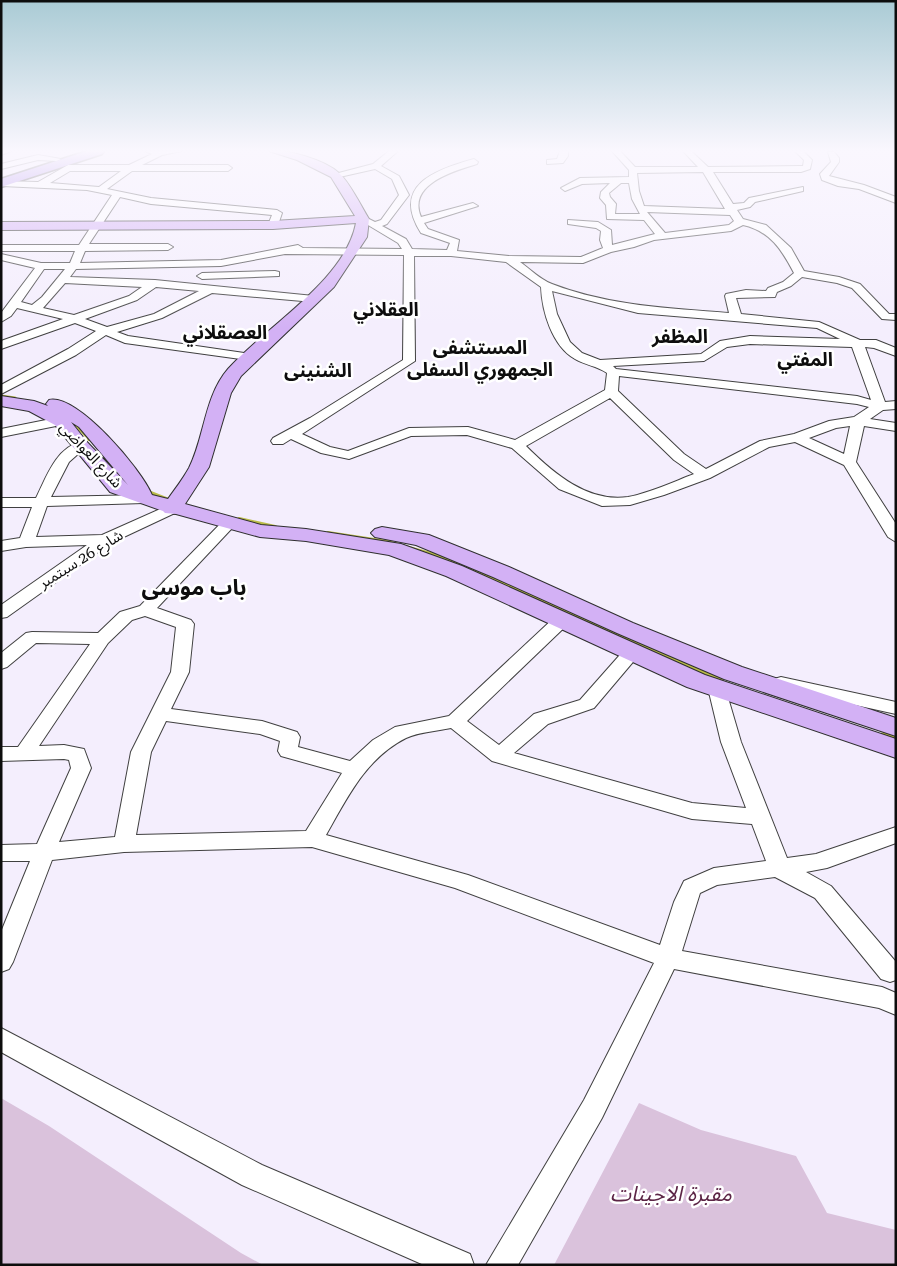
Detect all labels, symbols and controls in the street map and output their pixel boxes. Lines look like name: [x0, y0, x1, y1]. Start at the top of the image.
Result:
district label: العقلاني: [353, 298, 419, 324]
district label: العصقلاني: [183, 321, 267, 347]
district label: المظفر: [651, 325, 708, 348]
district label: المستشفى الجمهوري السفلى: [407, 336, 553, 384]
district label: المفتي: [777, 348, 833, 374]
district label: الشنينى: [284, 359, 352, 382]
street label: شارع العواضي: [54, 418, 126, 494]
street label: شارع 26 سبتمبر: [35, 526, 128, 595]
district label: باب موسى: [142, 575, 246, 600]
park label: مقبرة الاجينات: [610, 1182, 732, 1206]

